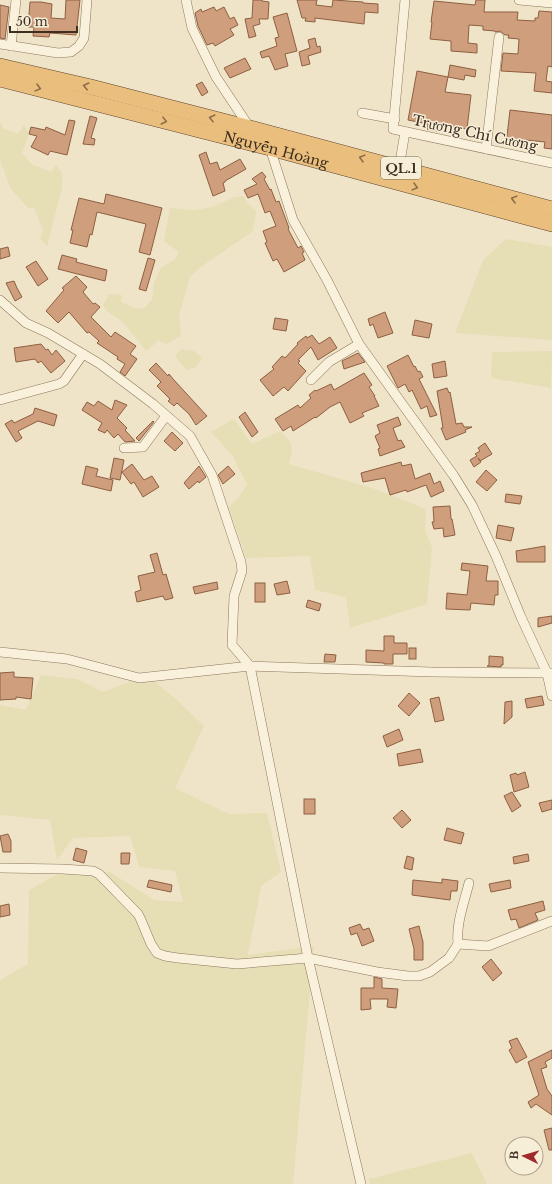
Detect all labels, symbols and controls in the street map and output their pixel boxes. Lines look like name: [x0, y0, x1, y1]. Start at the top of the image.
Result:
scale bar: [10, 8, 77, 34]
text: 50 m: [16, 14, 48, 29]
one-way arrow: [83, 82, 89, 90]
one-way arrow: [35, 84, 41, 92]
street label: Trương Chí Cương: [411, 111, 540, 155]
one-way arrow: [209, 114, 216, 123]
one-way arrow: [160, 116, 167, 125]
street label: Nguyễn Hoàng: [222, 127, 331, 173]
one-way arrow: [358, 154, 365, 163]
road number: QL.1: [381, 157, 421, 179]
one-way arrow: [412, 182, 419, 191]
one-way arrow: [511, 195, 518, 203]
north arrow: [504, 1136, 544, 1176]
text: B: [507, 1150, 521, 1160]

